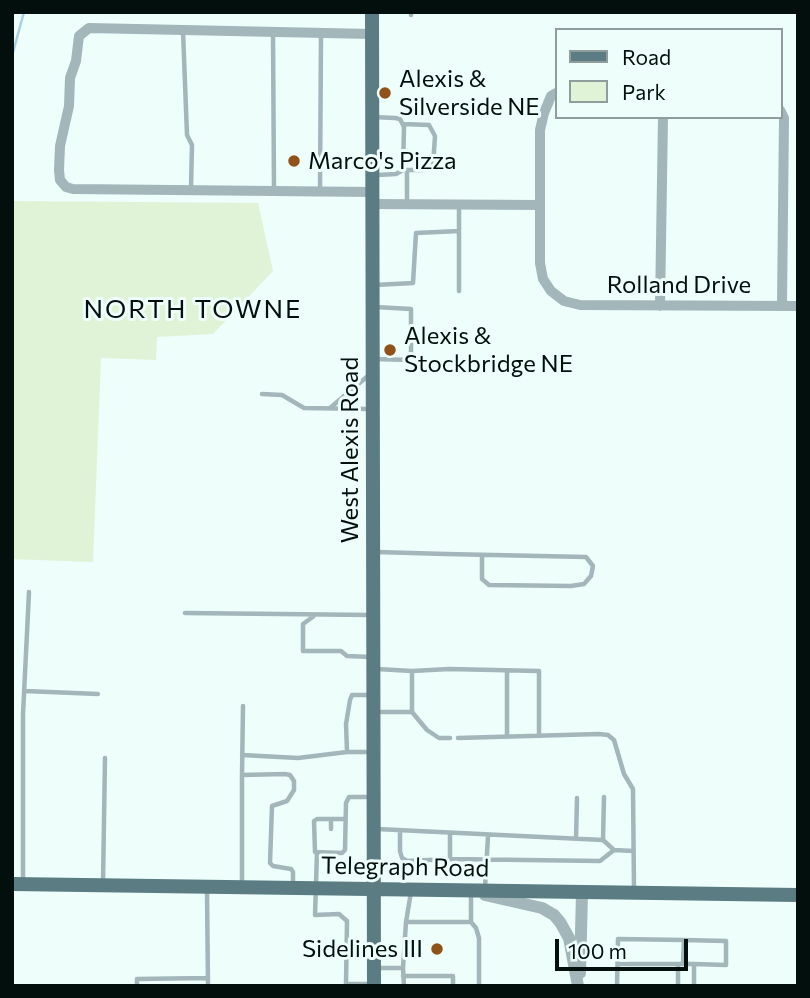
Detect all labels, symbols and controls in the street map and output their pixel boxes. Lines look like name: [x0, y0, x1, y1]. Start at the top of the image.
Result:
legend: [554, 28, 782, 119]
text: Road: [622, 44, 671, 69]
place label: Alexis & Silverside NE: [399, 65, 540, 121]
text: Park: [622, 79, 666, 104]
marker: Alexis & Silverside NE: [377, 85, 393, 101]
place label: Marco's Pizza: [308, 147, 457, 175]
marker: Marco's Pizza: [286, 153, 302, 169]
street label: Rolland Drive: [607, 271, 751, 299]
district label: NORTH TOWNE: [85, 293, 301, 325]
place label: Alexis & Stockbridge NE: [404, 322, 573, 378]
marker: Alexis & Stockbridge NE: [382, 342, 398, 358]
street label: West Alexis Road: [336, 357, 364, 543]
street label: Telegraph Road: [321, 851, 489, 883]
scale bar: [558, 925, 691, 969]
place label: Sidelines III: [302, 935, 423, 963]
text: 100 m: [568, 938, 627, 963]
marker: Sidelines III: [429, 941, 445, 957]

